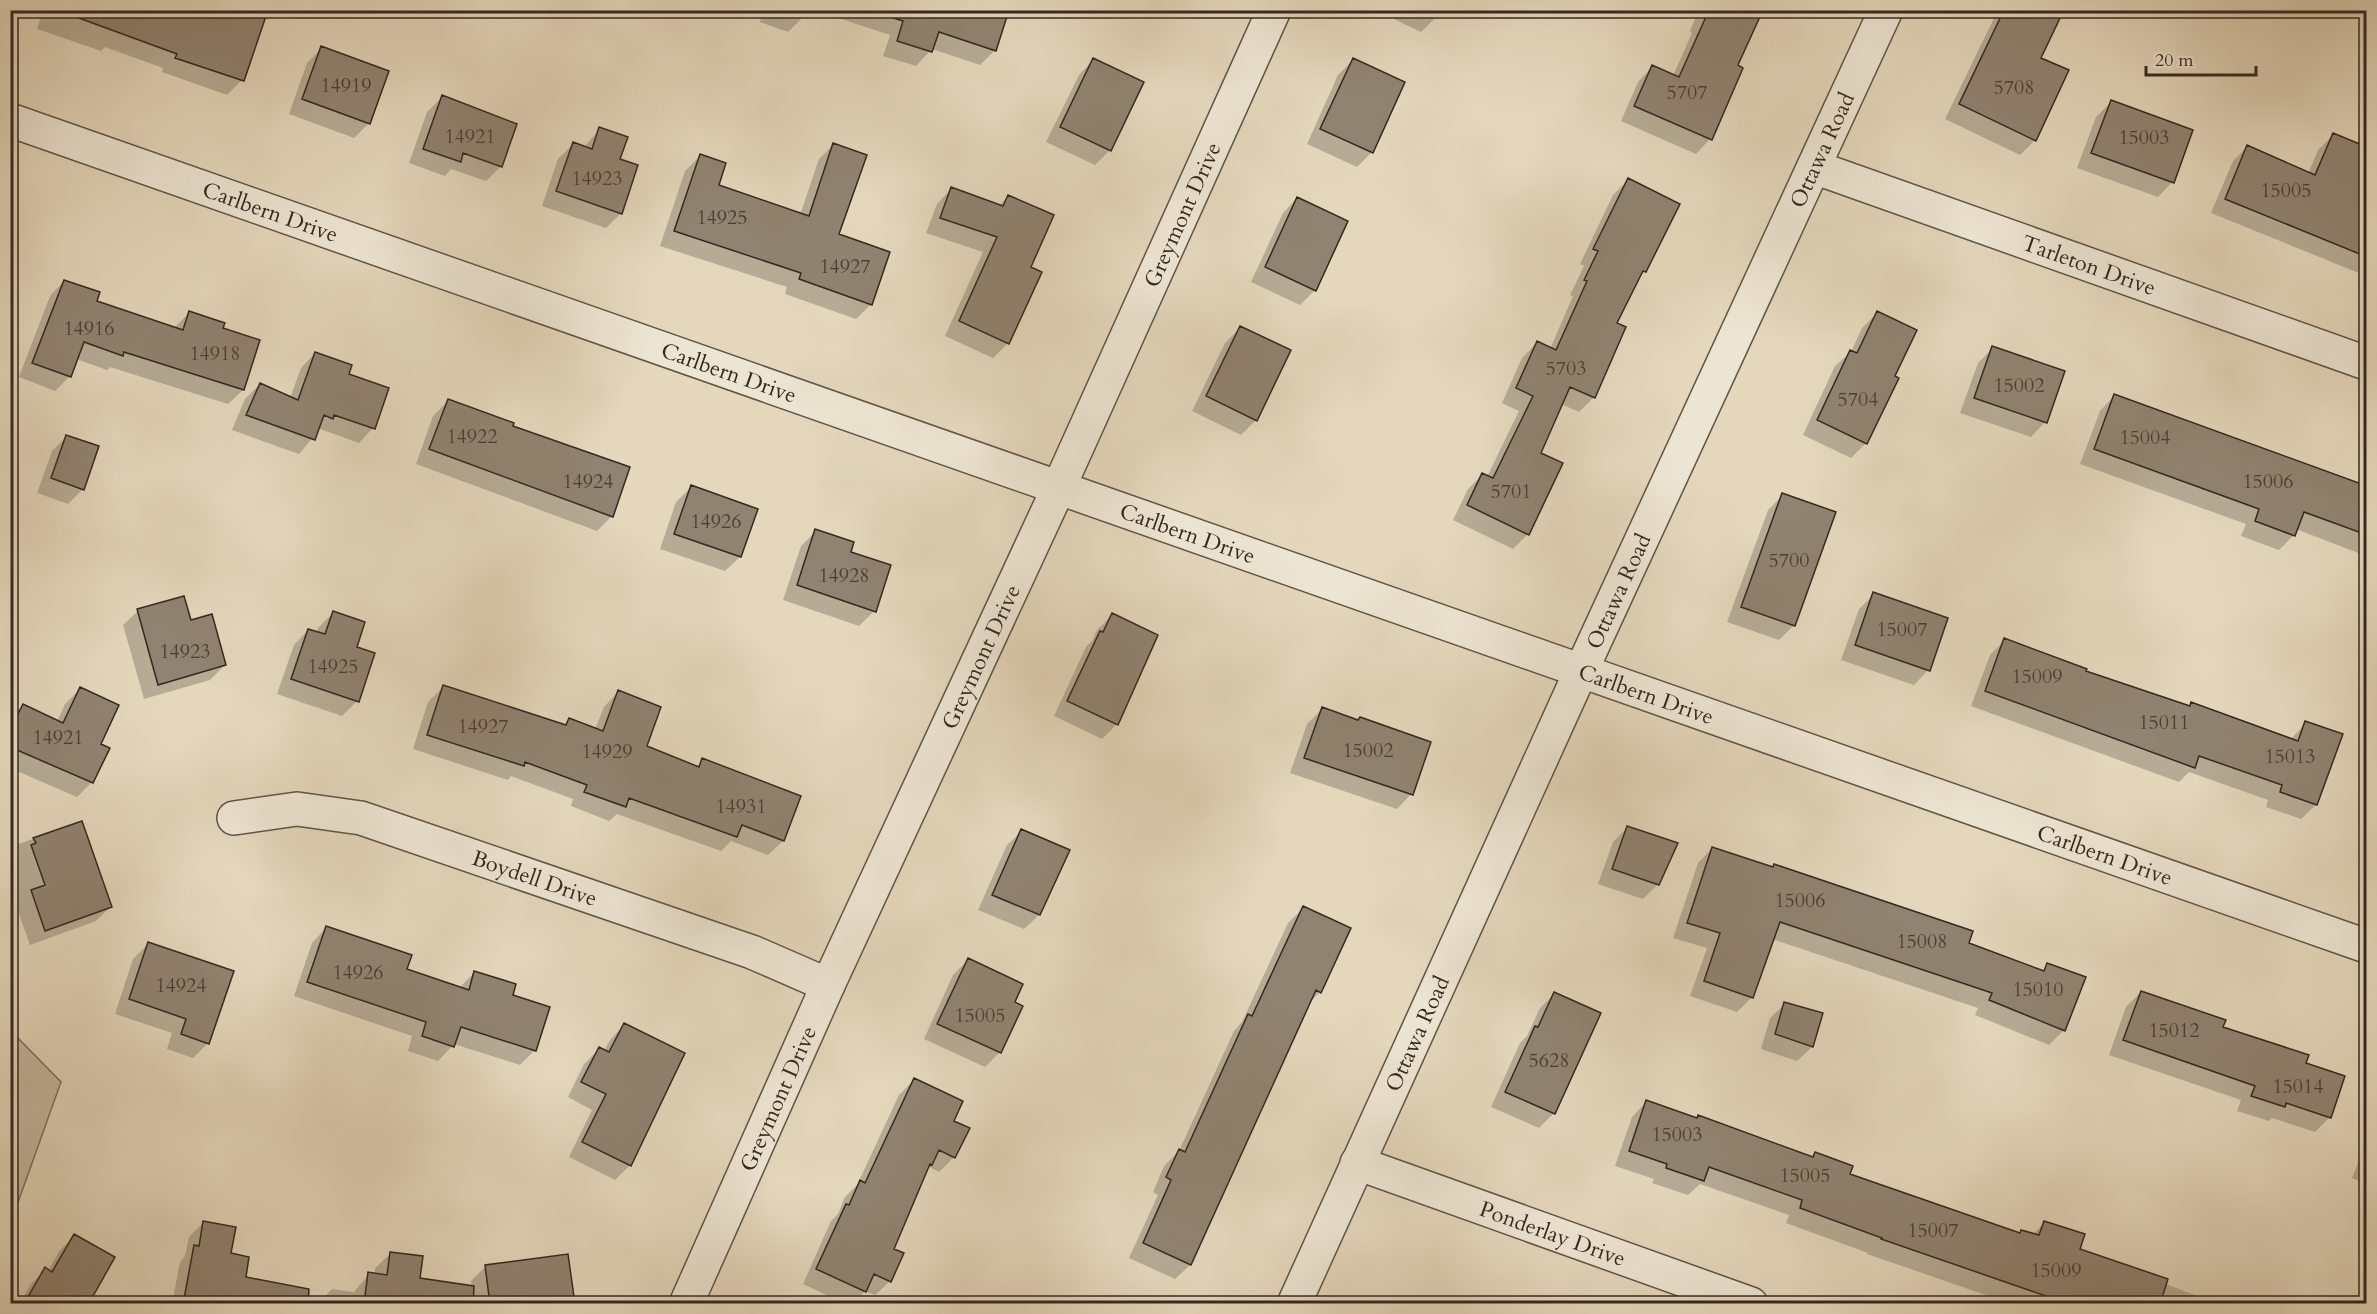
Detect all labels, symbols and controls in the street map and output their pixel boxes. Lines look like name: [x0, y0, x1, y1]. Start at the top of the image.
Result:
scale bar: [2146, 39, 2256, 77]
text: 20 m: [2155, 48, 2194, 73]
house number: 14919: [320, 72, 372, 99]
house number: 5708: [1994, 74, 2034, 101]
house number: 5707: [1667, 79, 1707, 106]
street label: Ottawa Road: [1783, 87, 1862, 213]
house number: 14921: [444, 123, 496, 150]
house number: 15003: [2118, 124, 2170, 151]
street label: Greymont Drive: [1137, 138, 1228, 292]
house number: 14923: [571, 165, 623, 192]
street label: Carlbern Drive: [198, 175, 342, 250]
house number: 15005: [2260, 177, 2312, 204]
house number: 14925: [696, 204, 748, 231]
street label: Tarleton Drive: [2018, 228, 2160, 303]
house number: 14927: [819, 253, 871, 280]
house number: 14916: [63, 315, 115, 342]
street label: Carlbern Drive: [657, 335, 800, 411]
house number: 14918: [189, 340, 241, 367]
house number: 5703: [1546, 355, 1586, 382]
house number: 15002: [1993, 372, 2045, 399]
house number: 5704: [1838, 386, 1878, 413]
house number: 14922: [446, 423, 498, 450]
house number: 15004: [2119, 424, 2171, 451]
house number: 14924: [562, 468, 614, 495]
house number: 15006: [2242, 468, 2294, 495]
house number: 5701: [1491, 478, 1531, 505]
street label: Carlbern Drive: [1116, 496, 1259, 571]
house number: 14926: [690, 508, 742, 535]
street label: Ottawa Road: [1579, 529, 1658, 654]
house number: 5700: [1769, 547, 1809, 574]
house number: 14928: [818, 562, 870, 589]
street label: Greymont Drive: [935, 580, 1028, 734]
house number: 15007: [1876, 616, 1928, 643]
house number: 14923: [159, 638, 211, 665]
house number: 14925: [307, 653, 359, 680]
street label: Carlbern Drive: [1574, 657, 1718, 732]
house number: 15009: [2011, 663, 2063, 690]
house number: 15011: [2138, 709, 2190, 736]
house number: 14927: [457, 713, 509, 740]
house number: 14921: [32, 724, 84, 751]
house number: 15002: [1342, 737, 1394, 764]
house number: 14929: [581, 738, 633, 765]
house number: 15013: [2264, 743, 2316, 770]
house number: 14931: [715, 793, 767, 820]
street label: Carlbern Drive: [2033, 818, 2176, 893]
street label: Boydell Drive: [468, 843, 601, 914]
house number: 15006: [1774, 887, 1826, 914]
house number: 15008: [1896, 928, 1948, 955]
house number: 14926: [332, 959, 384, 986]
street label: Ottawa Road: [1378, 971, 1457, 1097]
house number: 14924: [155, 972, 207, 999]
house number: 15010: [2012, 976, 2064, 1003]
house number: 15005: [954, 1002, 1006, 1029]
house number: 15012: [2148, 1017, 2200, 1044]
street label: Greymont Drive: [733, 1021, 824, 1176]
house number: 5628: [1529, 1047, 1569, 1074]
house number: 15014: [2272, 1073, 2324, 1100]
house number: 15003: [1651, 1121, 1703, 1148]
house number: 15005: [1779, 1162, 1831, 1189]
street label: Ponderlay Drive: [1475, 1194, 1630, 1274]
house number: 15007: [1907, 1217, 1959, 1244]
house number: 15009: [2030, 1257, 2082, 1284]

